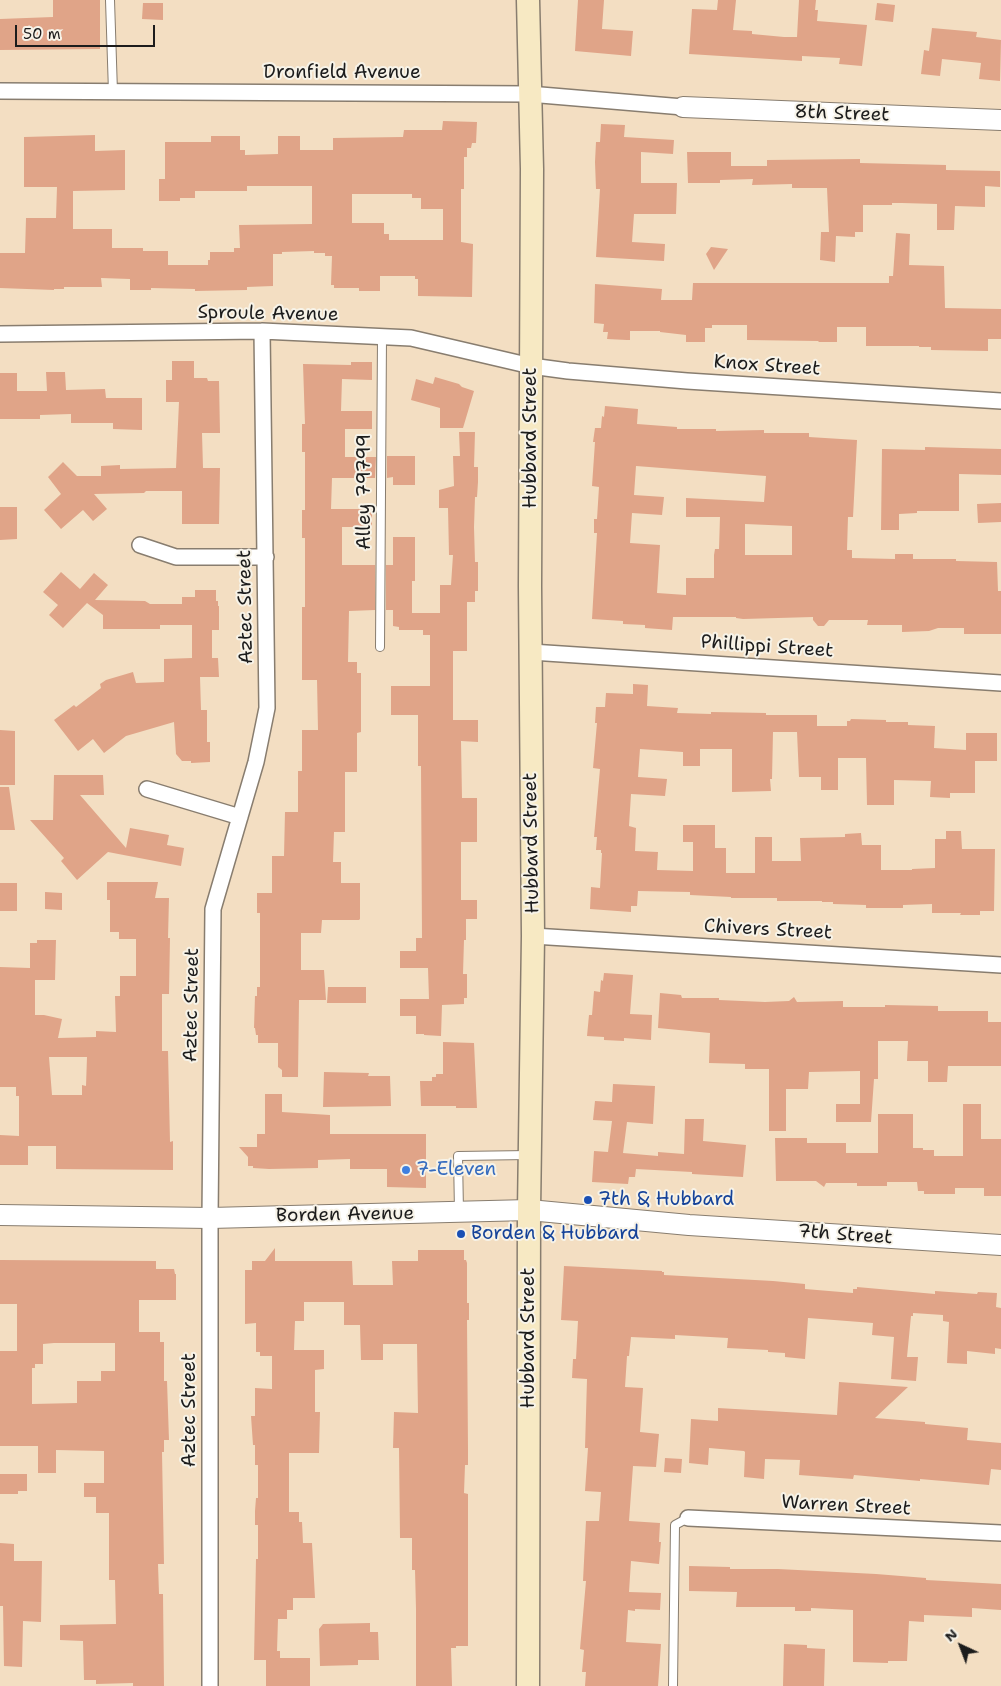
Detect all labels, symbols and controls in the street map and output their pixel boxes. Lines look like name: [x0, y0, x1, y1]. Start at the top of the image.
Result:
scale bar: [18, 15, 158, 47]
text: 50 m: [23, 24, 61, 44]
street label: Dronfield Avenue: [263, 62, 421, 84]
street label: 8th Street: [794, 101, 890, 127]
street label: Sproule Avenue: [197, 301, 339, 327]
street label: Knox Street: [713, 351, 821, 381]
street label: Hubbard Street: [520, 367, 542, 509]
street label: Alley 79799: [354, 434, 376, 550]
street label: Aztec Street: [234, 550, 258, 664]
street label: Phillippi Street: [700, 631, 834, 663]
street label: Hubbard Street: [519, 772, 545, 914]
street label: Chivers Street: [703, 915, 833, 945]
street label: Aztec Street: [180, 948, 204, 1062]
place label: 7-Eleven: [416, 1159, 496, 1181]
marker: 7-Eleven: [400, 1164, 412, 1176]
place label: 7th & Hubbard: [598, 1189, 734, 1211]
marker: 7th & Hubbard: [582, 1194, 594, 1206]
street label: Borden Avenue: [276, 1202, 414, 1228]
street label: 7th Street: [797, 1220, 893, 1250]
place label: Borden & Hubbard: [471, 1223, 639, 1245]
marker: Borden & Hubbard: [455, 1228, 467, 1240]
street label: Hubbard Street: [518, 1267, 540, 1409]
street label: Aztec Street: [179, 1353, 201, 1467]
street label: Warren Street: [781, 1491, 911, 1521]
north arrow: [936, 1621, 986, 1671]
text: N: [941, 1625, 961, 1645]

